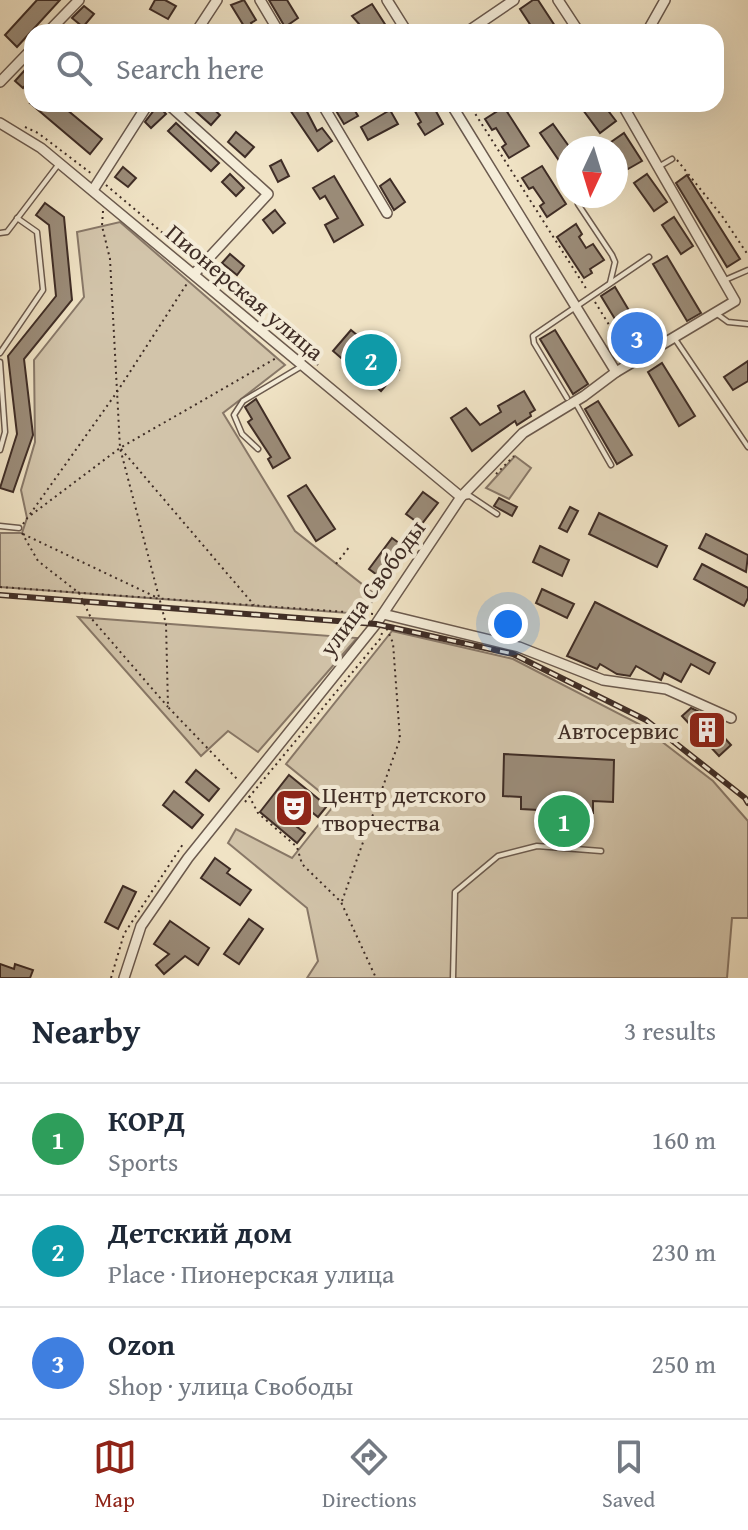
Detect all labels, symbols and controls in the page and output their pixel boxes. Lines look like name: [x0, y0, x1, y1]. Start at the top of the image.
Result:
search box: [24, 24, 724, 112]
icon: search: [52, 46, 96, 90]
text: Search here: [116, 46, 264, 90]
north arrow: [556, 136, 628, 208]
street label: Пионерская улица: [158, 215, 332, 369]
pin: 3: [611, 308, 663, 368]
pin: 2: [345, 330, 397, 390]
street label: улица Свободы: [310, 512, 434, 664]
your location: [488, 604, 528, 644]
building icon: Автосервис: [686, 709, 728, 751]
place label: Автосервис: [557, 713, 679, 748]
place label: Центр детского творчества: [322, 777, 486, 840]
theatre icon: Центр детского творчества: [273, 787, 315, 829]
pin: 1: [538, 791, 590, 851]
text: Nearby: [32, 1006, 141, 1055]
text: 3 results: [624, 1011, 716, 1050]
text: КОРД: [108, 1098, 185, 1142]
text: 1: [51, 1120, 65, 1159]
text: 160 m: [651, 1120, 716, 1159]
text: Sports: [108, 1142, 178, 1181]
text: Детский дом: [108, 1210, 292, 1254]
text: 2: [51, 1232, 65, 1271]
text: 230 m: [651, 1232, 716, 1271]
text: Place · Пионерская улица: [108, 1254, 394, 1293]
text: Ozon: [108, 1322, 175, 1366]
text: 3: [51, 1344, 65, 1383]
text: 250 m: [651, 1344, 716, 1383]
text: Shop · улица Свободы: [108, 1366, 353, 1405]
tab: Map: [93, 1435, 137, 1515]
tab: Directions: [322, 1435, 417, 1515]
tab: Saved: [602, 1435, 655, 1515]

